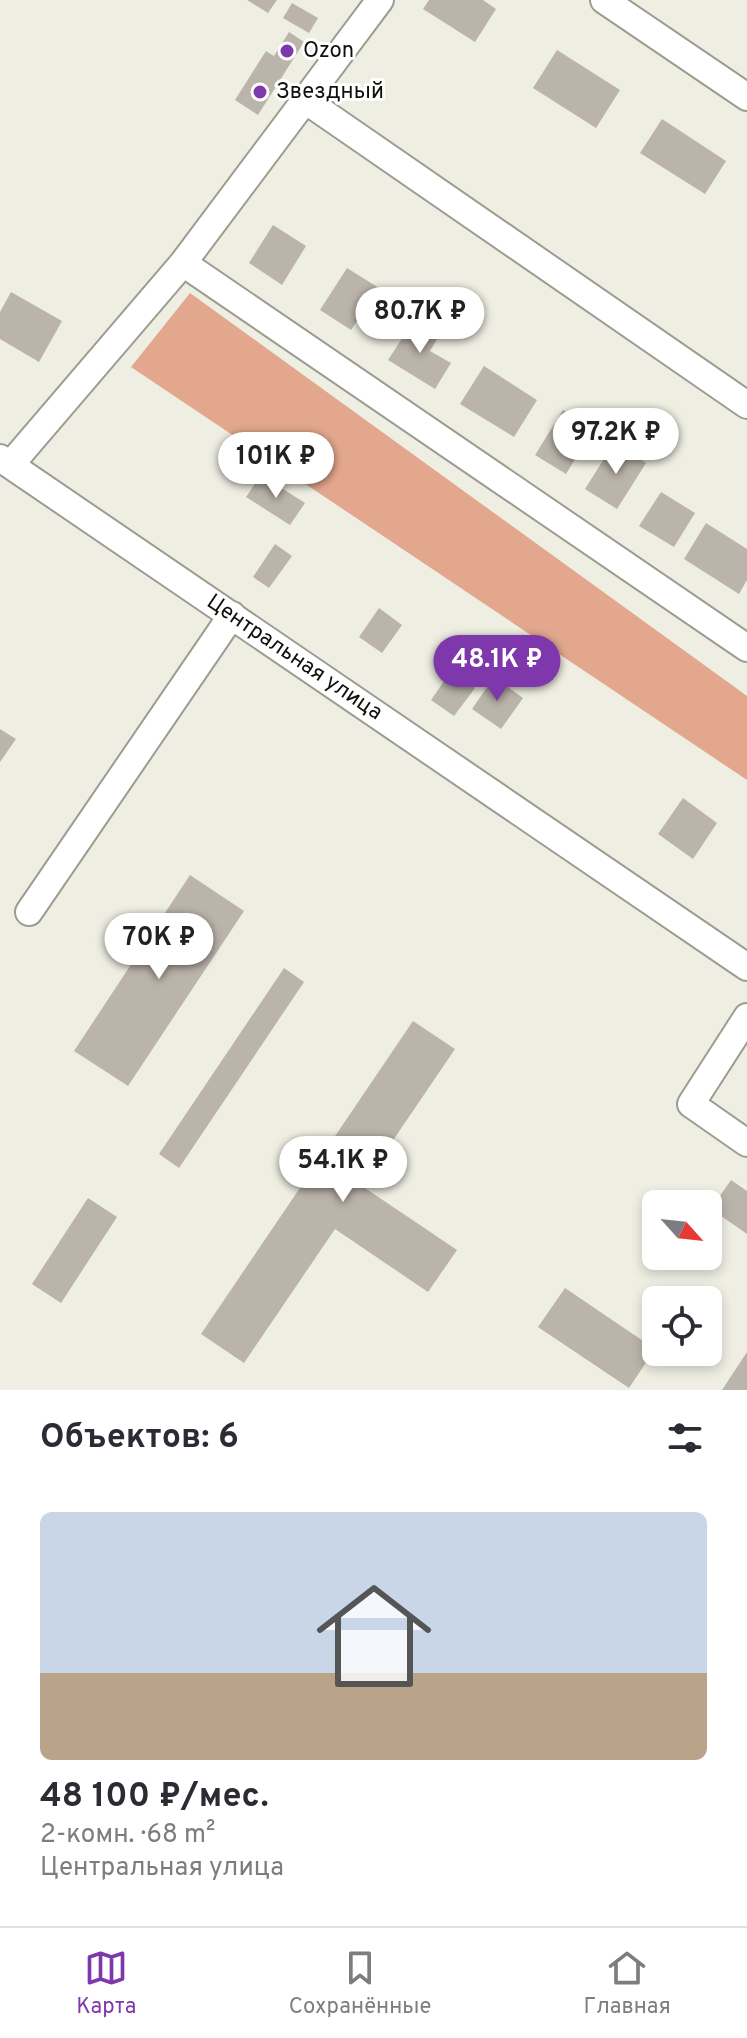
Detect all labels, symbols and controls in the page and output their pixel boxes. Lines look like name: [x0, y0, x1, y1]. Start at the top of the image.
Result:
place label: Ozon: [303, 38, 354, 65]
marker: Ozon: [278, 42, 296, 60]
place label: Звездный: [276, 79, 384, 106]
marker: Звездный: [251, 83, 269, 101]
pin: 80.7K ₽: [346, 287, 494, 355]
text: 80.7K ₽: [373, 296, 467, 329]
pin: 97.2K ₽: [542, 408, 690, 476]
text: 97.2K ₽: [571, 417, 661, 450]
pin: 101K ₽: [211, 432, 341, 500]
text: 101K ₽: [236, 441, 316, 474]
street label: Центральная улица: [201, 589, 387, 727]
pin: 48.1K ₽: [423, 635, 571, 703]
text: 48.1K ₽: [451, 644, 543, 677]
pin: 70K ₽: [103, 913, 215, 981]
text: 70K ₽: [122, 922, 196, 955]
pin: 54.1K ₽: [269, 1136, 417, 1204]
text: 54.1K ₽: [297, 1145, 389, 1178]
north arrow: [642, 1190, 722, 1270]
map controls: [642, 1190, 722, 1366]
button: locate: [642, 1286, 722, 1366]
icon: filters: [663, 1416, 707, 1460]
text: Объектов: 6: [40, 1417, 239, 1460]
icon: home: [302, 1564, 446, 1708]
text: 48 100 ₽/мес.: [40, 1776, 269, 1819]
text: 2-комн. · 68 m²: [40, 1819, 216, 1852]
text: Центральная улица: [40, 1852, 284, 1885]
tab: Карта: [76, 1946, 136, 2021]
tab: Сохранённые: [289, 1946, 431, 2021]
tab: Главная: [584, 1946, 671, 2021]

